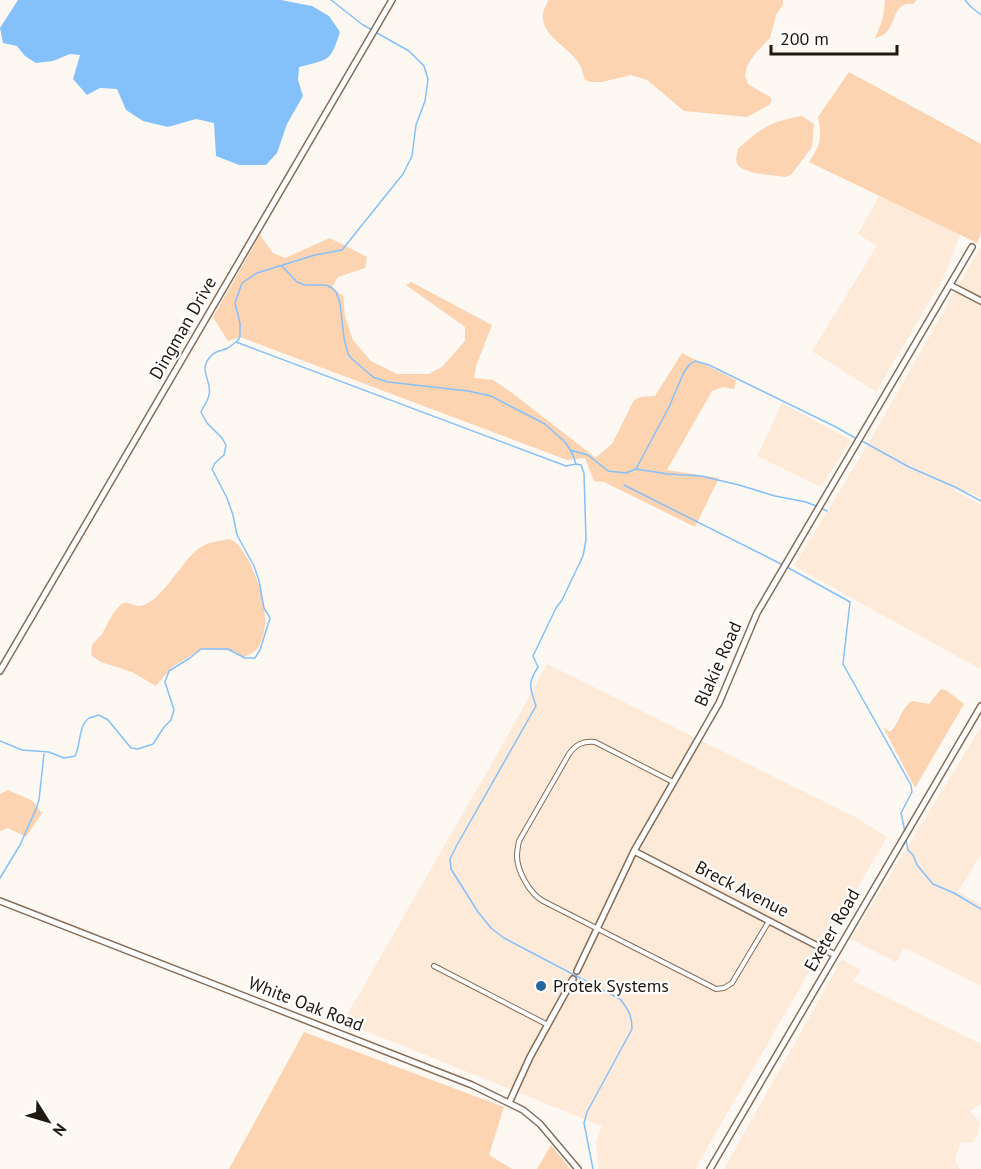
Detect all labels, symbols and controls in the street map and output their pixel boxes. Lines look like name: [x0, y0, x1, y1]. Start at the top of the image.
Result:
scale bar: [771, 18, 897, 56]
text: 200 m: [780, 27, 829, 50]
street label: Dingman Drive: [144, 272, 221, 383]
street label: Blakie Road: [689, 618, 746, 710]
street label: Breck Avenue: [691, 855, 793, 922]
street label: Exeter Road: [799, 884, 864, 975]
street label: White Oak Road: [245, 971, 367, 1036]
place label: Protek Systems: [553, 974, 669, 997]
marker: Protek Systems: [534, 979, 548, 993]
north arrow: [18, 1091, 78, 1151]
text: N: [49, 1120, 71, 1140]

